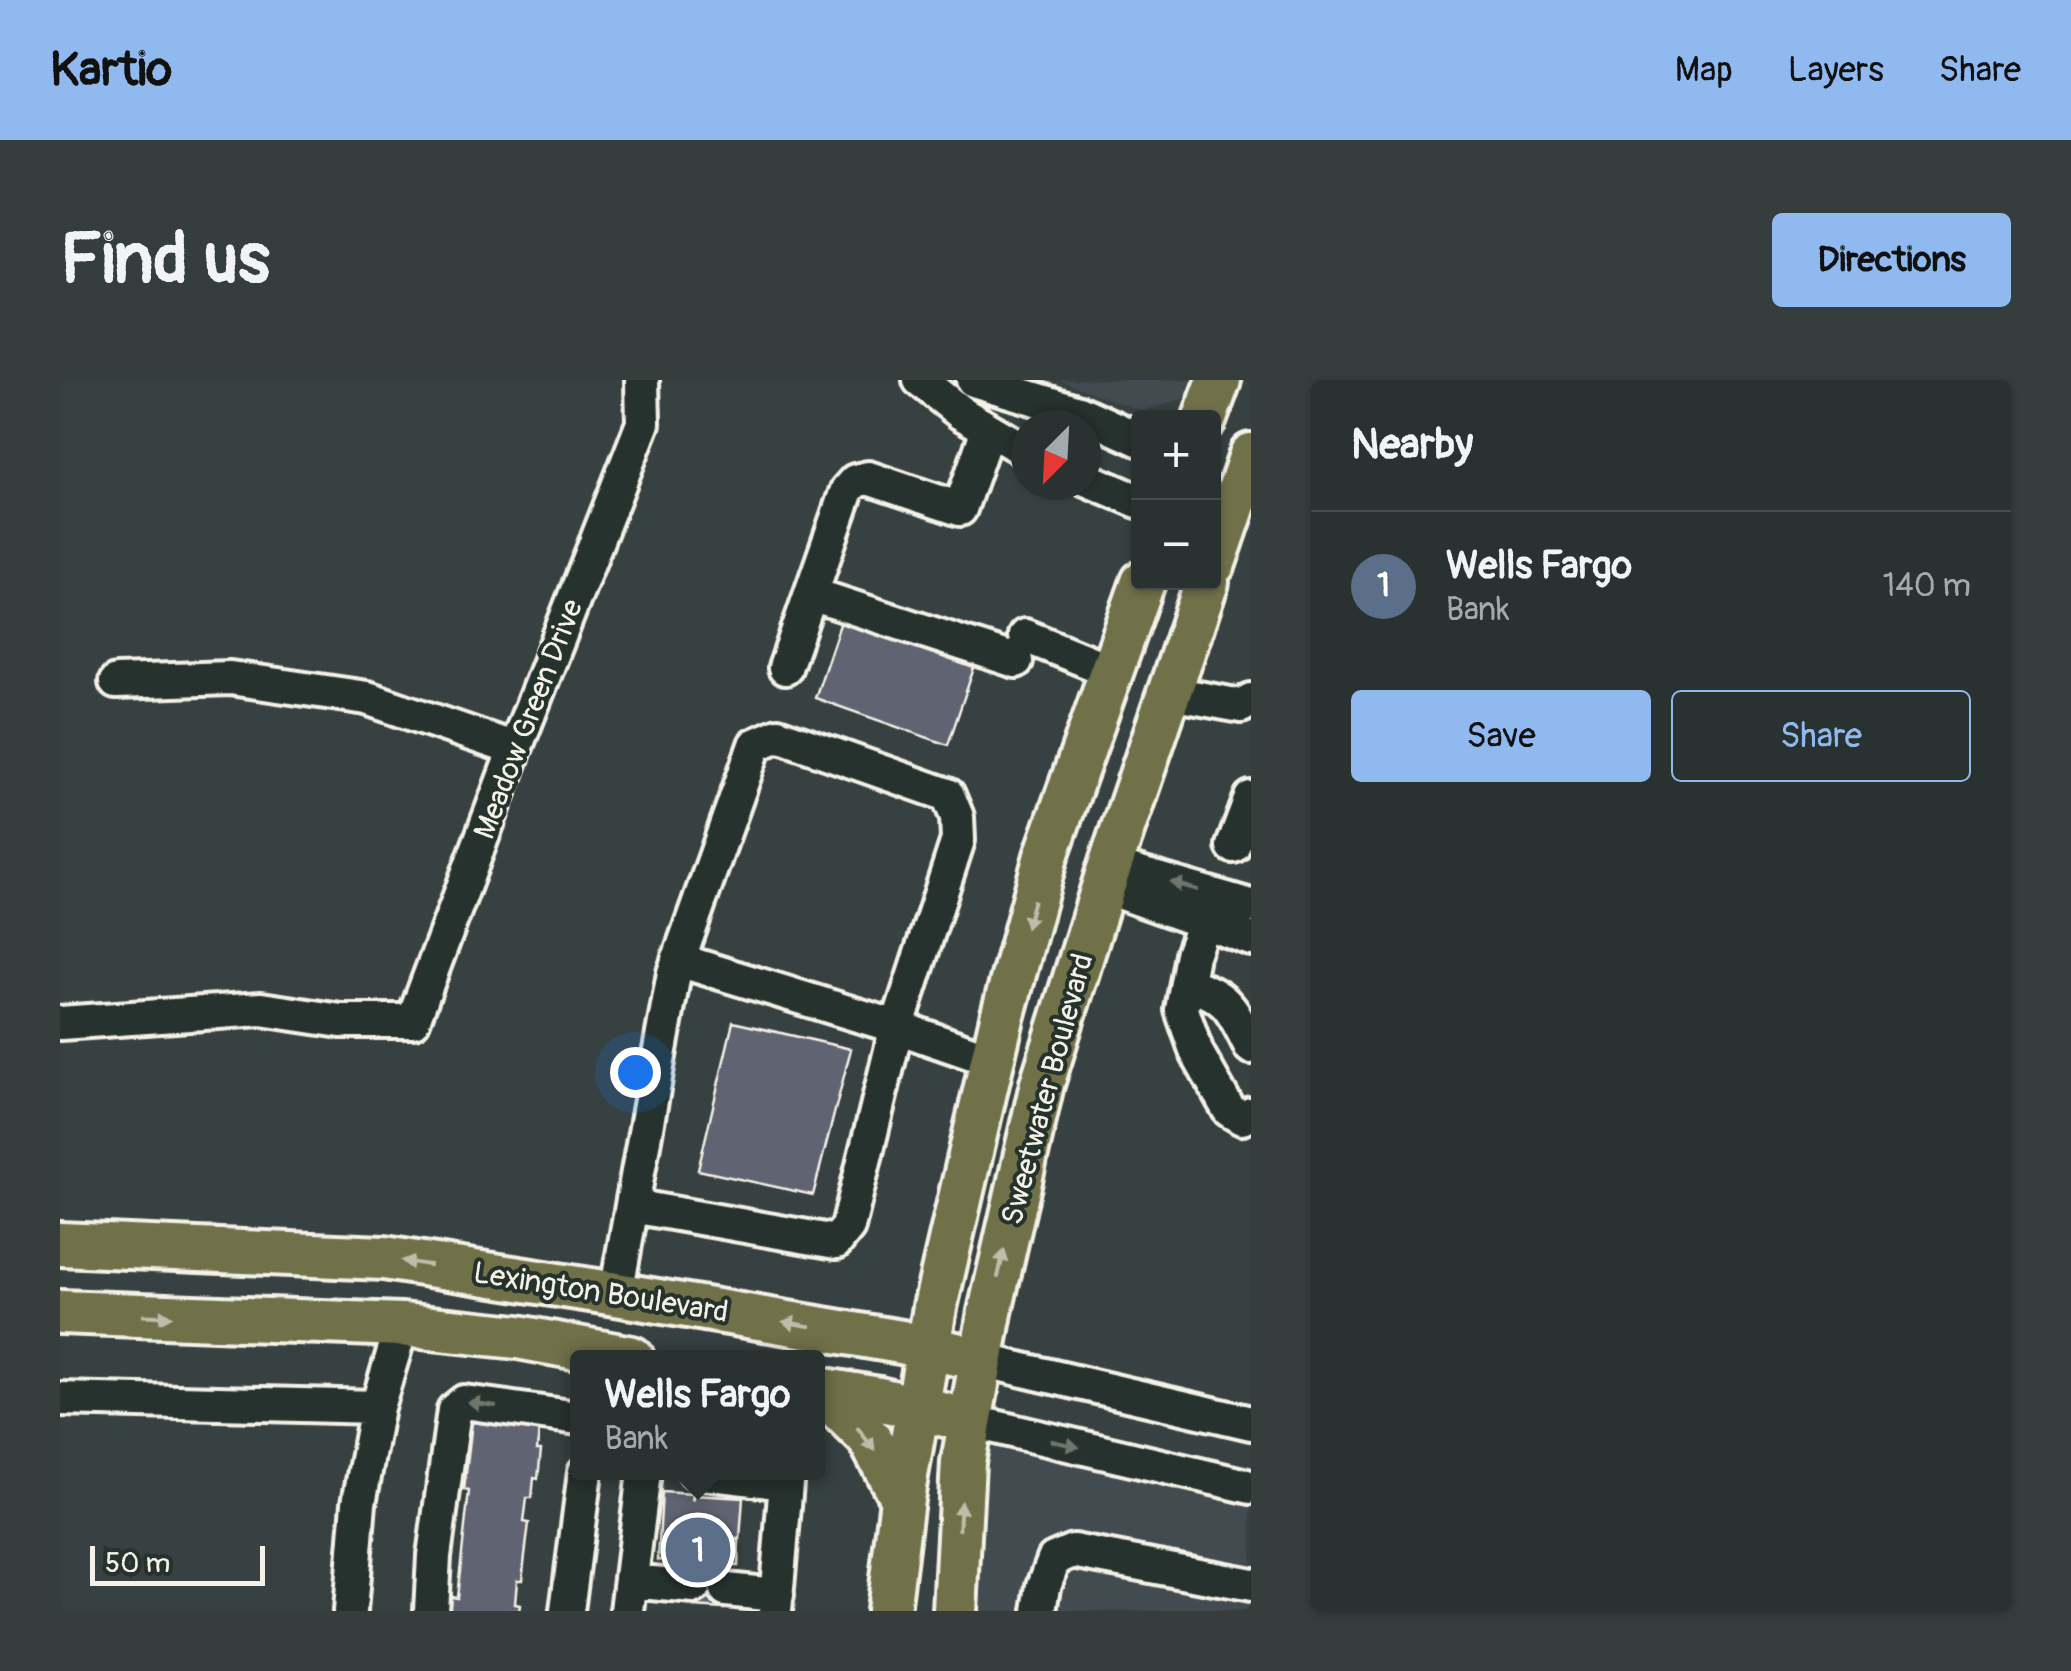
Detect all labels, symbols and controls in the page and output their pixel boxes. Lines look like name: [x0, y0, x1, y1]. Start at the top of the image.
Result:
text: Kartio: [50, 40, 172, 100]
text: Map: [1675, 48, 1733, 92]
text: Layers: [1788, 48, 1884, 92]
text: Share: [1939, 48, 2021, 92]
button: Directions: [1772, 213, 2011, 307]
text: Find us: [60, 216, 270, 304]
north arrow: [1011, 410, 1101, 500]
map controls: [1131, 410, 1221, 590]
button: +: [1131, 410, 1221, 500]
text: Nearby: [1351, 419, 1473, 471]
button: −: [1131, 500, 1221, 590]
text: Wells Fargo: [1446, 542, 1632, 590]
text: 1: [1377, 566, 1390, 606]
text: 140 m: [1883, 566, 1971, 606]
text: Bank: [1446, 590, 1510, 630]
street label: Meadow Green Drive: [466, 594, 591, 844]
button: Save: [1351, 690, 1651, 782]
button: Share: [1671, 690, 1971, 782]
one-way arrow: [1168, 878, 1199, 893]
one-way arrow: [1021, 899, 1037, 930]
street label: Sweetwater Boulevard: [993, 950, 1101, 1229]
your location: [610, 1047, 661, 1098]
one-way arrow: [993, 1248, 1009, 1279]
street label: Lexington Boulevard: [471, 1254, 731, 1331]
one-way arrow: [400, 1255, 432, 1270]
one-way arrow: [142, 1308, 174, 1324]
one-way arrow: [781, 1316, 813, 1331]
popup: [570, 1350, 825, 1480]
text: Wells Fargo: [605, 1371, 790, 1419]
one-way arrow: [465, 1396, 497, 1412]
text: Bank: [605, 1419, 668, 1459]
one-way arrow: [856, 1426, 877, 1452]
one-way arrow: [1050, 1437, 1081, 1452]
one-way arrow: [953, 1499, 969, 1531]
pin: 1: [666, 1512, 730, 1588]
scale bar: [90, 1541, 265, 1586]
text: 50 m: [105, 1546, 170, 1581]

